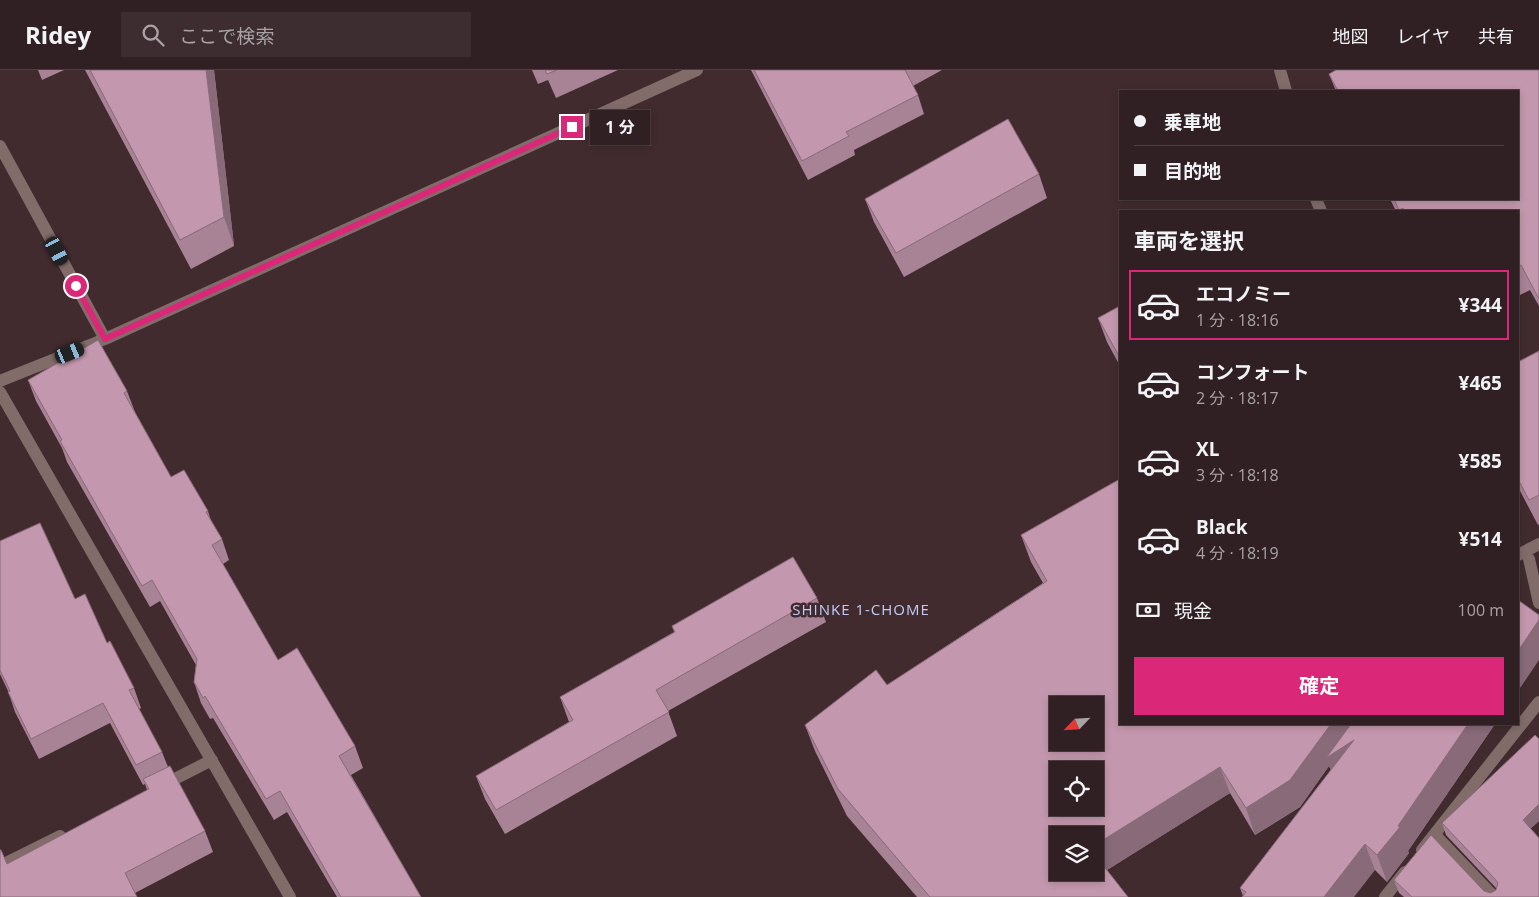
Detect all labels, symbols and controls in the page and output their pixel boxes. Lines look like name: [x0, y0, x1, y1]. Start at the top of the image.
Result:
search box: [121, 12, 471, 57]
text: Ridey: [25, 18, 91, 51]
icon: search: [139, 21, 167, 49]
text: ここで検索: [179, 23, 274, 49]
text: 地図: [1333, 24, 1369, 48]
text: レイヤ: [1397, 24, 1450, 48]
text: 共有: [1478, 24, 1514, 48]
text: 乗車地: [1164, 109, 1221, 135]
callout: 1 分: [590, 110, 650, 144]
route end: [561, 116, 583, 138]
text: 1 分: [605, 116, 635, 138]
text: 目的地: [1164, 158, 1221, 184]
text: 車両を選択: [1134, 225, 1244, 255]
car: [43, 234, 70, 268]
route start: [65, 275, 87, 297]
text: エコノミー: [1196, 281, 1291, 307]
icon: car: [1136, 283, 1181, 328]
text: ¥344: [1459, 292, 1502, 318]
text: 1 分 · 18:16: [1196, 309, 1279, 331]
car: [53, 340, 86, 366]
text: コンフォート: [1196, 359, 1309, 385]
icon: car: [1136, 361, 1181, 406]
text: ¥465: [1459, 370, 1502, 396]
text: 2 分 · 18:17: [1196, 387, 1279, 409]
text: XL: [1196, 436, 1219, 462]
icon: car: [1136, 439, 1181, 484]
text: ¥585: [1459, 448, 1502, 474]
text: 3 分 · 18:18: [1196, 464, 1279, 486]
text: Black: [1196, 514, 1248, 540]
icon: car: [1136, 517, 1181, 562]
text: ¥514: [1459, 526, 1502, 552]
text: 4 分 · 18:19: [1196, 542, 1279, 564]
icon: cash: [1134, 596, 1162, 624]
text: 現金: [1174, 598, 1212, 624]
district label: SHINKE 1-CHOME: [792, 599, 930, 619]
text: 100 m: [1458, 599, 1504, 621]
button: 確定: [1134, 657, 1504, 715]
north arrow: [1049, 696, 1104, 751]
map controls: [1049, 696, 1104, 881]
button: locate: [1049, 761, 1104, 816]
button: layers: [1049, 826, 1104, 881]

